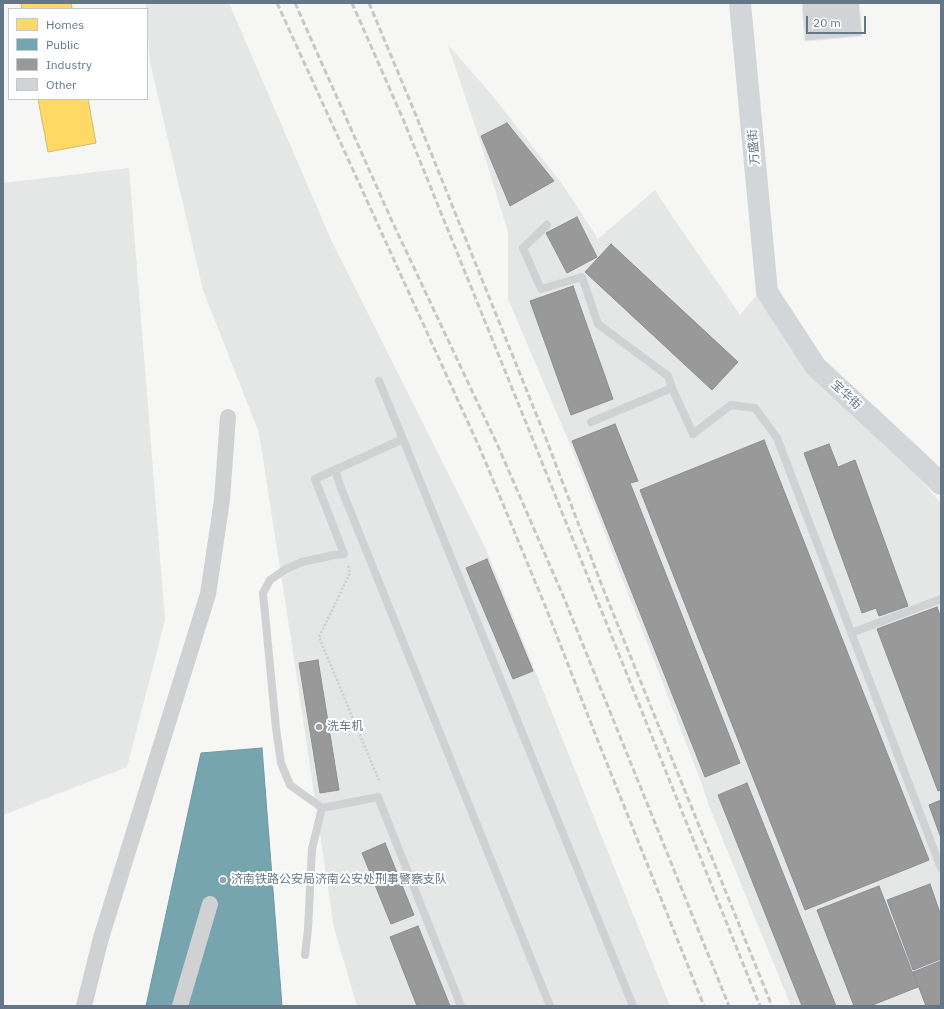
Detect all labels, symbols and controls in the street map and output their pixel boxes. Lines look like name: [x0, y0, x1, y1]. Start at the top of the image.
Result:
legend: [8, 8, 148, 100]
scale bar: [808, 8, 868, 34]
text: 20 m: [813, 15, 841, 30]
text: Homes: [46, 17, 84, 32]
text: Public: [46, 37, 79, 52]
text: Industry: [46, 57, 92, 72]
text: Other: [46, 77, 77, 92]
street label: 万盛街: [745, 128, 763, 166]
street label: 宝华街: [828, 377, 864, 413]
place label: 洗车机: [327, 720, 363, 734]
marker: 洗车机: [314, 722, 324, 732]
place label: 济南铁路公安局济南公安处刑事警察支队: [231, 873, 447, 887]
marker: 济南铁路公安局济南公安处刑事警察支队: [218, 875, 228, 885]

